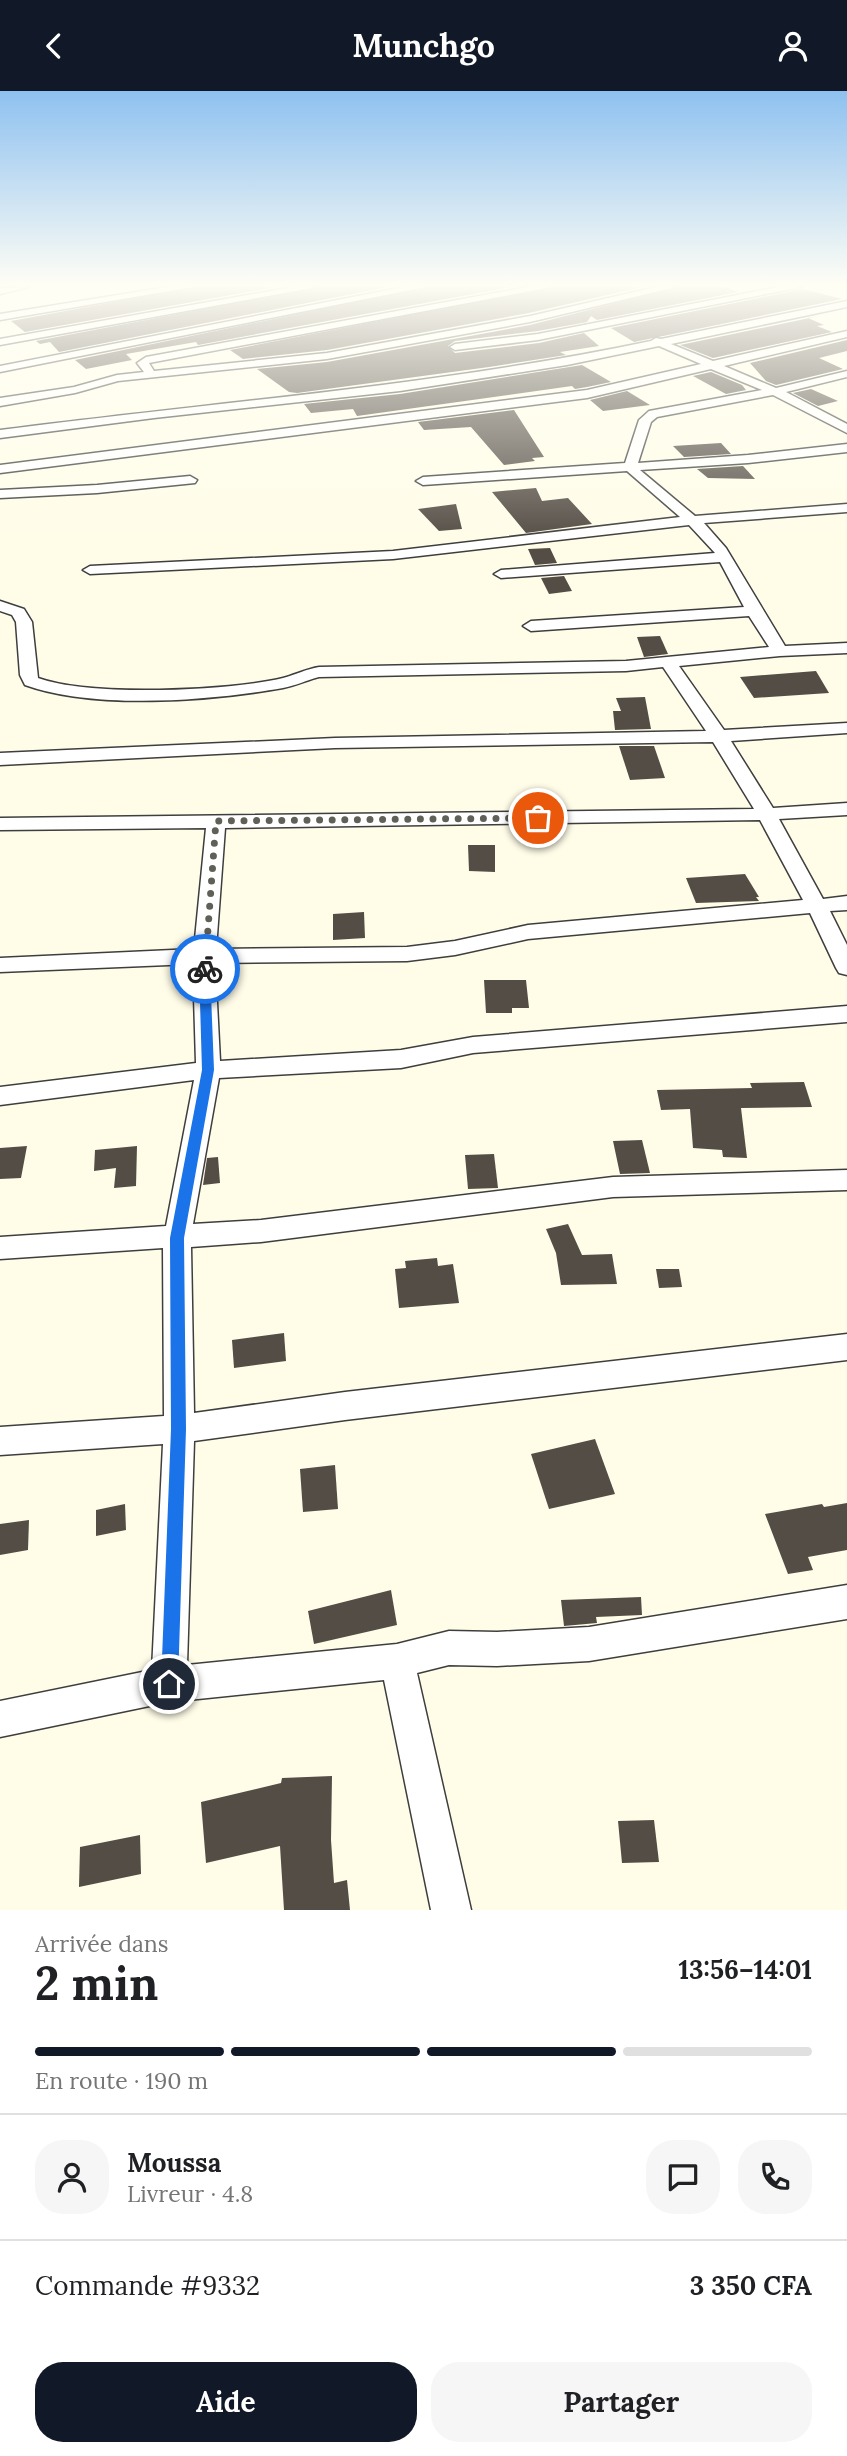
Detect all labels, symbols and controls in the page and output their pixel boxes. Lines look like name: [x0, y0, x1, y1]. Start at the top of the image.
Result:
text: Munchgo: [352, 25, 495, 66]
icon: back: [35, 27, 73, 65]
icon: person: [774, 27, 812, 65]
pin: [508, 788, 568, 848]
icon: bag: [519, 799, 557, 837]
courier: [170, 934, 240, 1004]
icon: bike: [186, 950, 224, 988]
pin: [139, 1654, 199, 1714]
icon: home: [150, 1665, 188, 1703]
text: Arrivée dans: [35, 1929, 168, 1958]
text: 13:56–14:01: [678, 1953, 812, 1986]
text: 2 min: [35, 1954, 158, 2013]
text: En route · 190 m: [35, 2066, 208, 2095]
button: person: [35, 2140, 109, 2214]
button: chat: [646, 2140, 720, 2214]
button: phone: [738, 2140, 812, 2214]
text: Moussa: [127, 2146, 221, 2179]
text: Livreur · 4.8: [127, 2179, 253, 2208]
text: Commande #9332: [35, 2269, 260, 2302]
text: 3 350 CFA: [690, 2269, 812, 2302]
button: Aide: [35, 2362, 417, 2442]
button: Partager: [431, 2362, 812, 2442]

